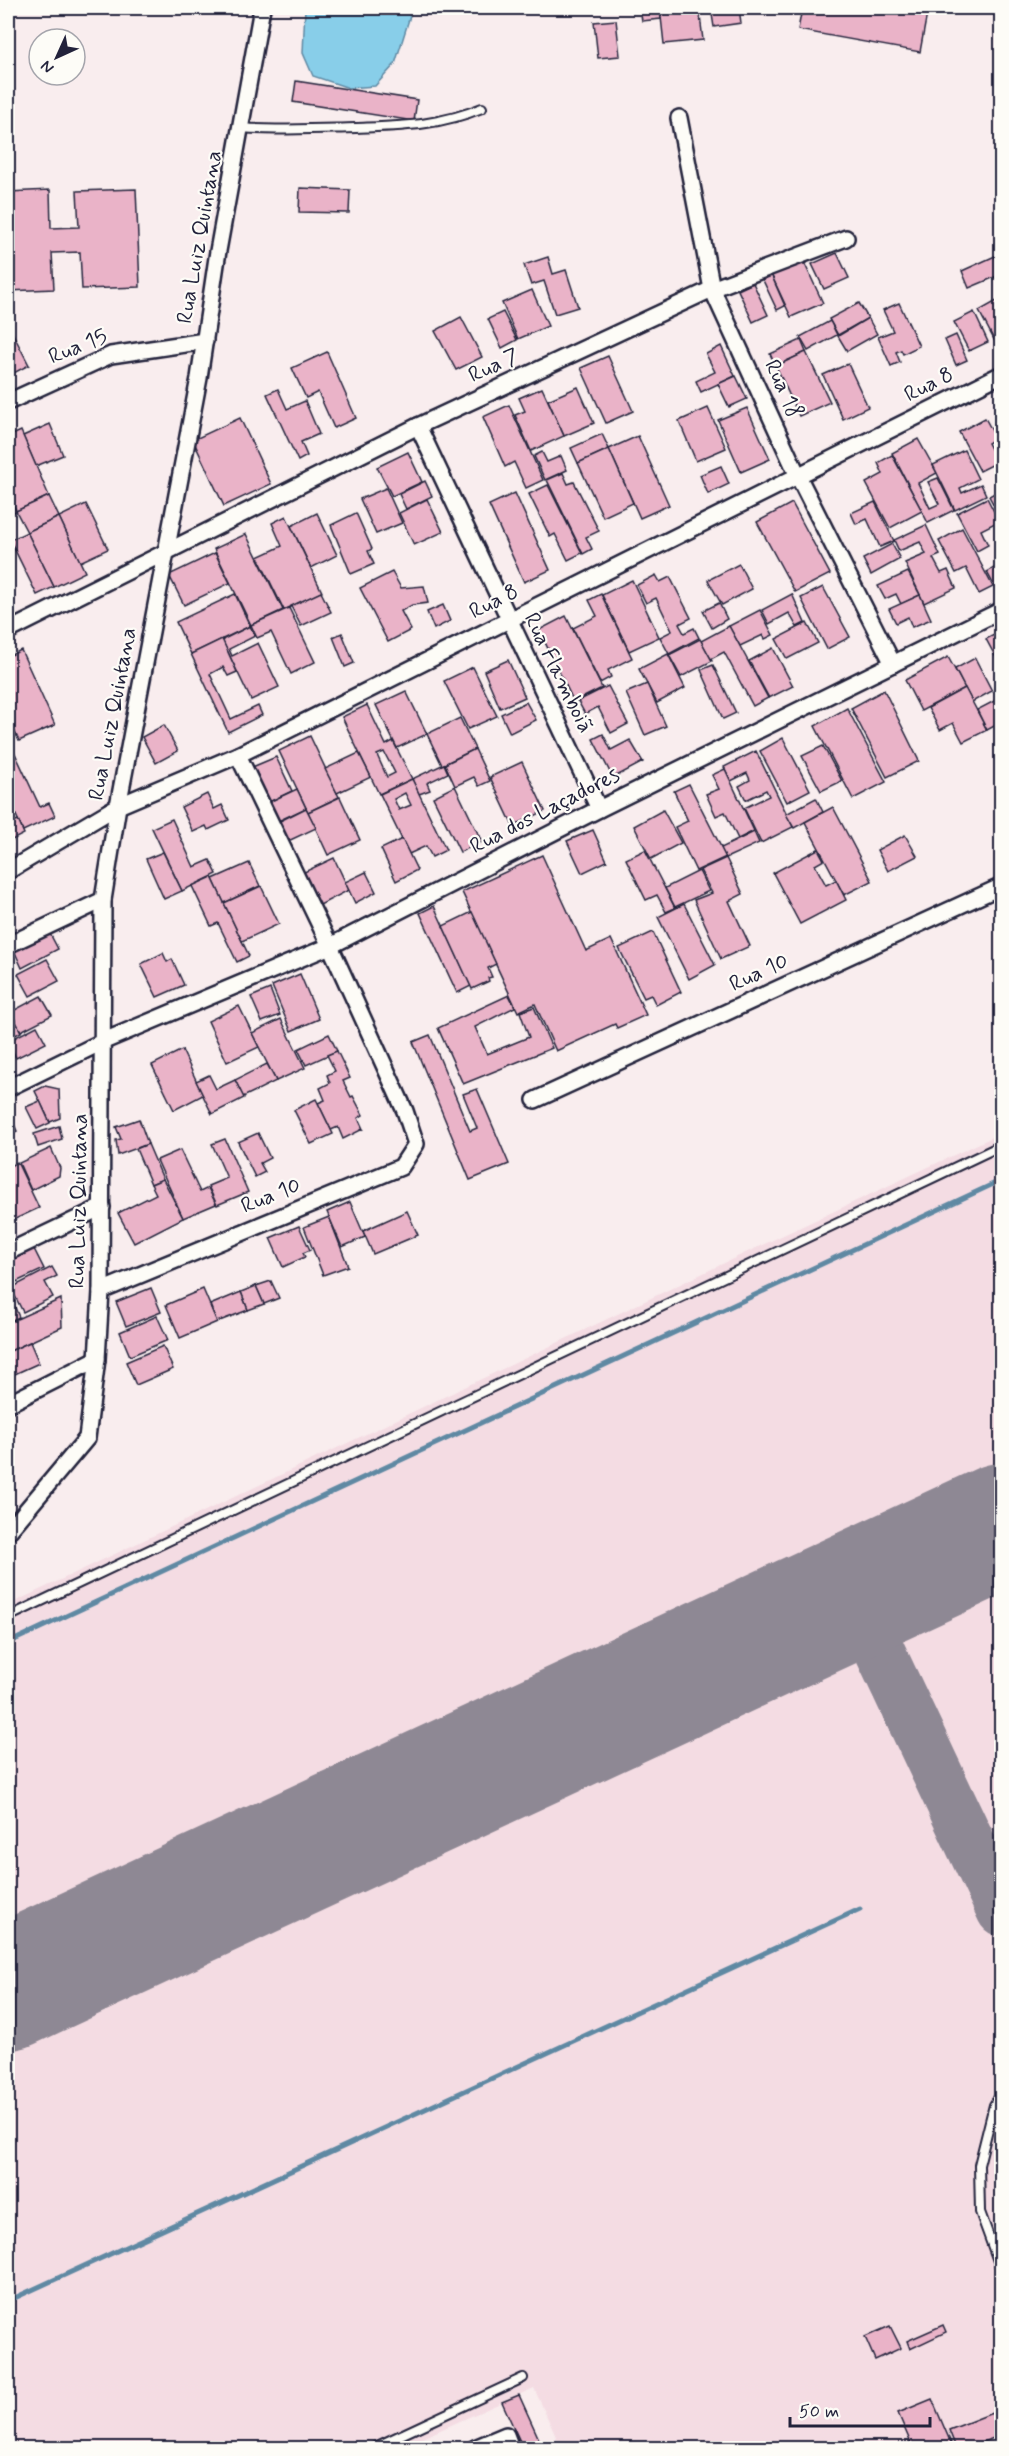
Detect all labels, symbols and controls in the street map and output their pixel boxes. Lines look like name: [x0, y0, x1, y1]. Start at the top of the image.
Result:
north arrow: [27, 27, 87, 87]
text: N: [36, 55, 59, 78]
street label: Rua Luiz Quintana: [171, 148, 229, 326]
street label: Rua 15: [44, 323, 112, 371]
street label: Rua 7: [464, 342, 524, 390]
street label: Rua 18: [757, 355, 809, 423]
street label: Rua 8: [900, 361, 958, 409]
street label: Rua 8: [465, 578, 523, 626]
street label: Rua Flamboiã: [517, 608, 599, 738]
street label: Rua Luiz Quintana: [83, 625, 143, 803]
street label: Rua dos Laçadores: [465, 761, 625, 861]
street label: Rua 10: [725, 947, 793, 999]
street label: Rua Luiz Quintana: [63, 1113, 95, 1289]
street label: Rua 10: [237, 1171, 305, 1221]
scale bar: [790, 2390, 930, 2428]
text: 50 m: [799, 2400, 839, 2424]

